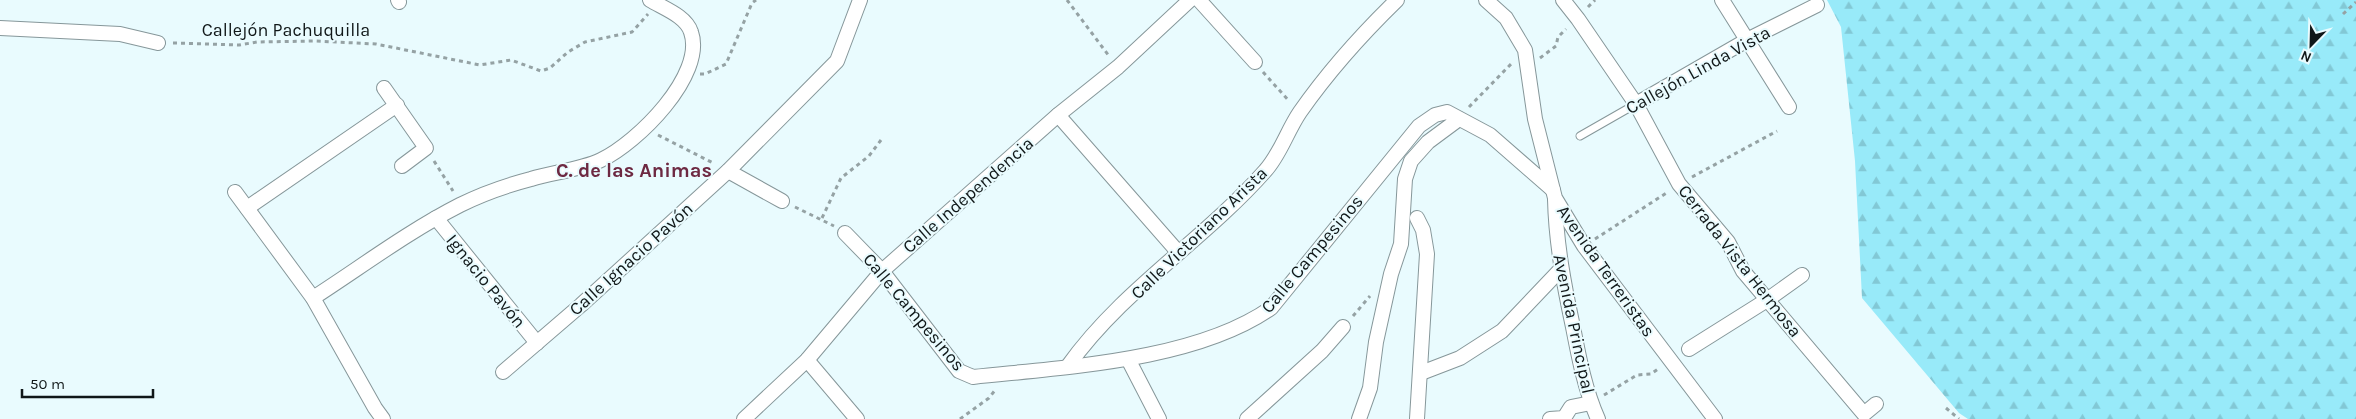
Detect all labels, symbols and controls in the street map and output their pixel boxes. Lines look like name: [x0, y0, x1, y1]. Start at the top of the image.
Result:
street label: Callejón Pachuquilla: [202, 19, 370, 41]
north arrow: [2286, 20, 2336, 70]
street label: Callejón Linda Vista: [1622, 21, 1774, 119]
text: N: [2298, 47, 2314, 66]
street label: Calle Independencia: [898, 132, 1038, 258]
district label: C. de las Animas: [556, 159, 712, 182]
street label: Calle Victoriano Arista: [1126, 162, 1272, 304]
street label: Cerrada Vista Hermosa: [1674, 180, 1806, 342]
street label: Calle Campesinos: [1256, 191, 1368, 317]
street label: Calle Ignacio Pavón: [565, 198, 697, 320]
street label: Avenida Terreristas: [1552, 201, 1660, 341]
street label: Ignacio Pavón: [441, 230, 531, 332]
street label: Calle Campesinos: [858, 249, 970, 375]
street label: Avenida Principal: [1548, 252, 1600, 396]
scale bar: [22, 366, 154, 398]
text: 50 m: [30, 375, 65, 393]

